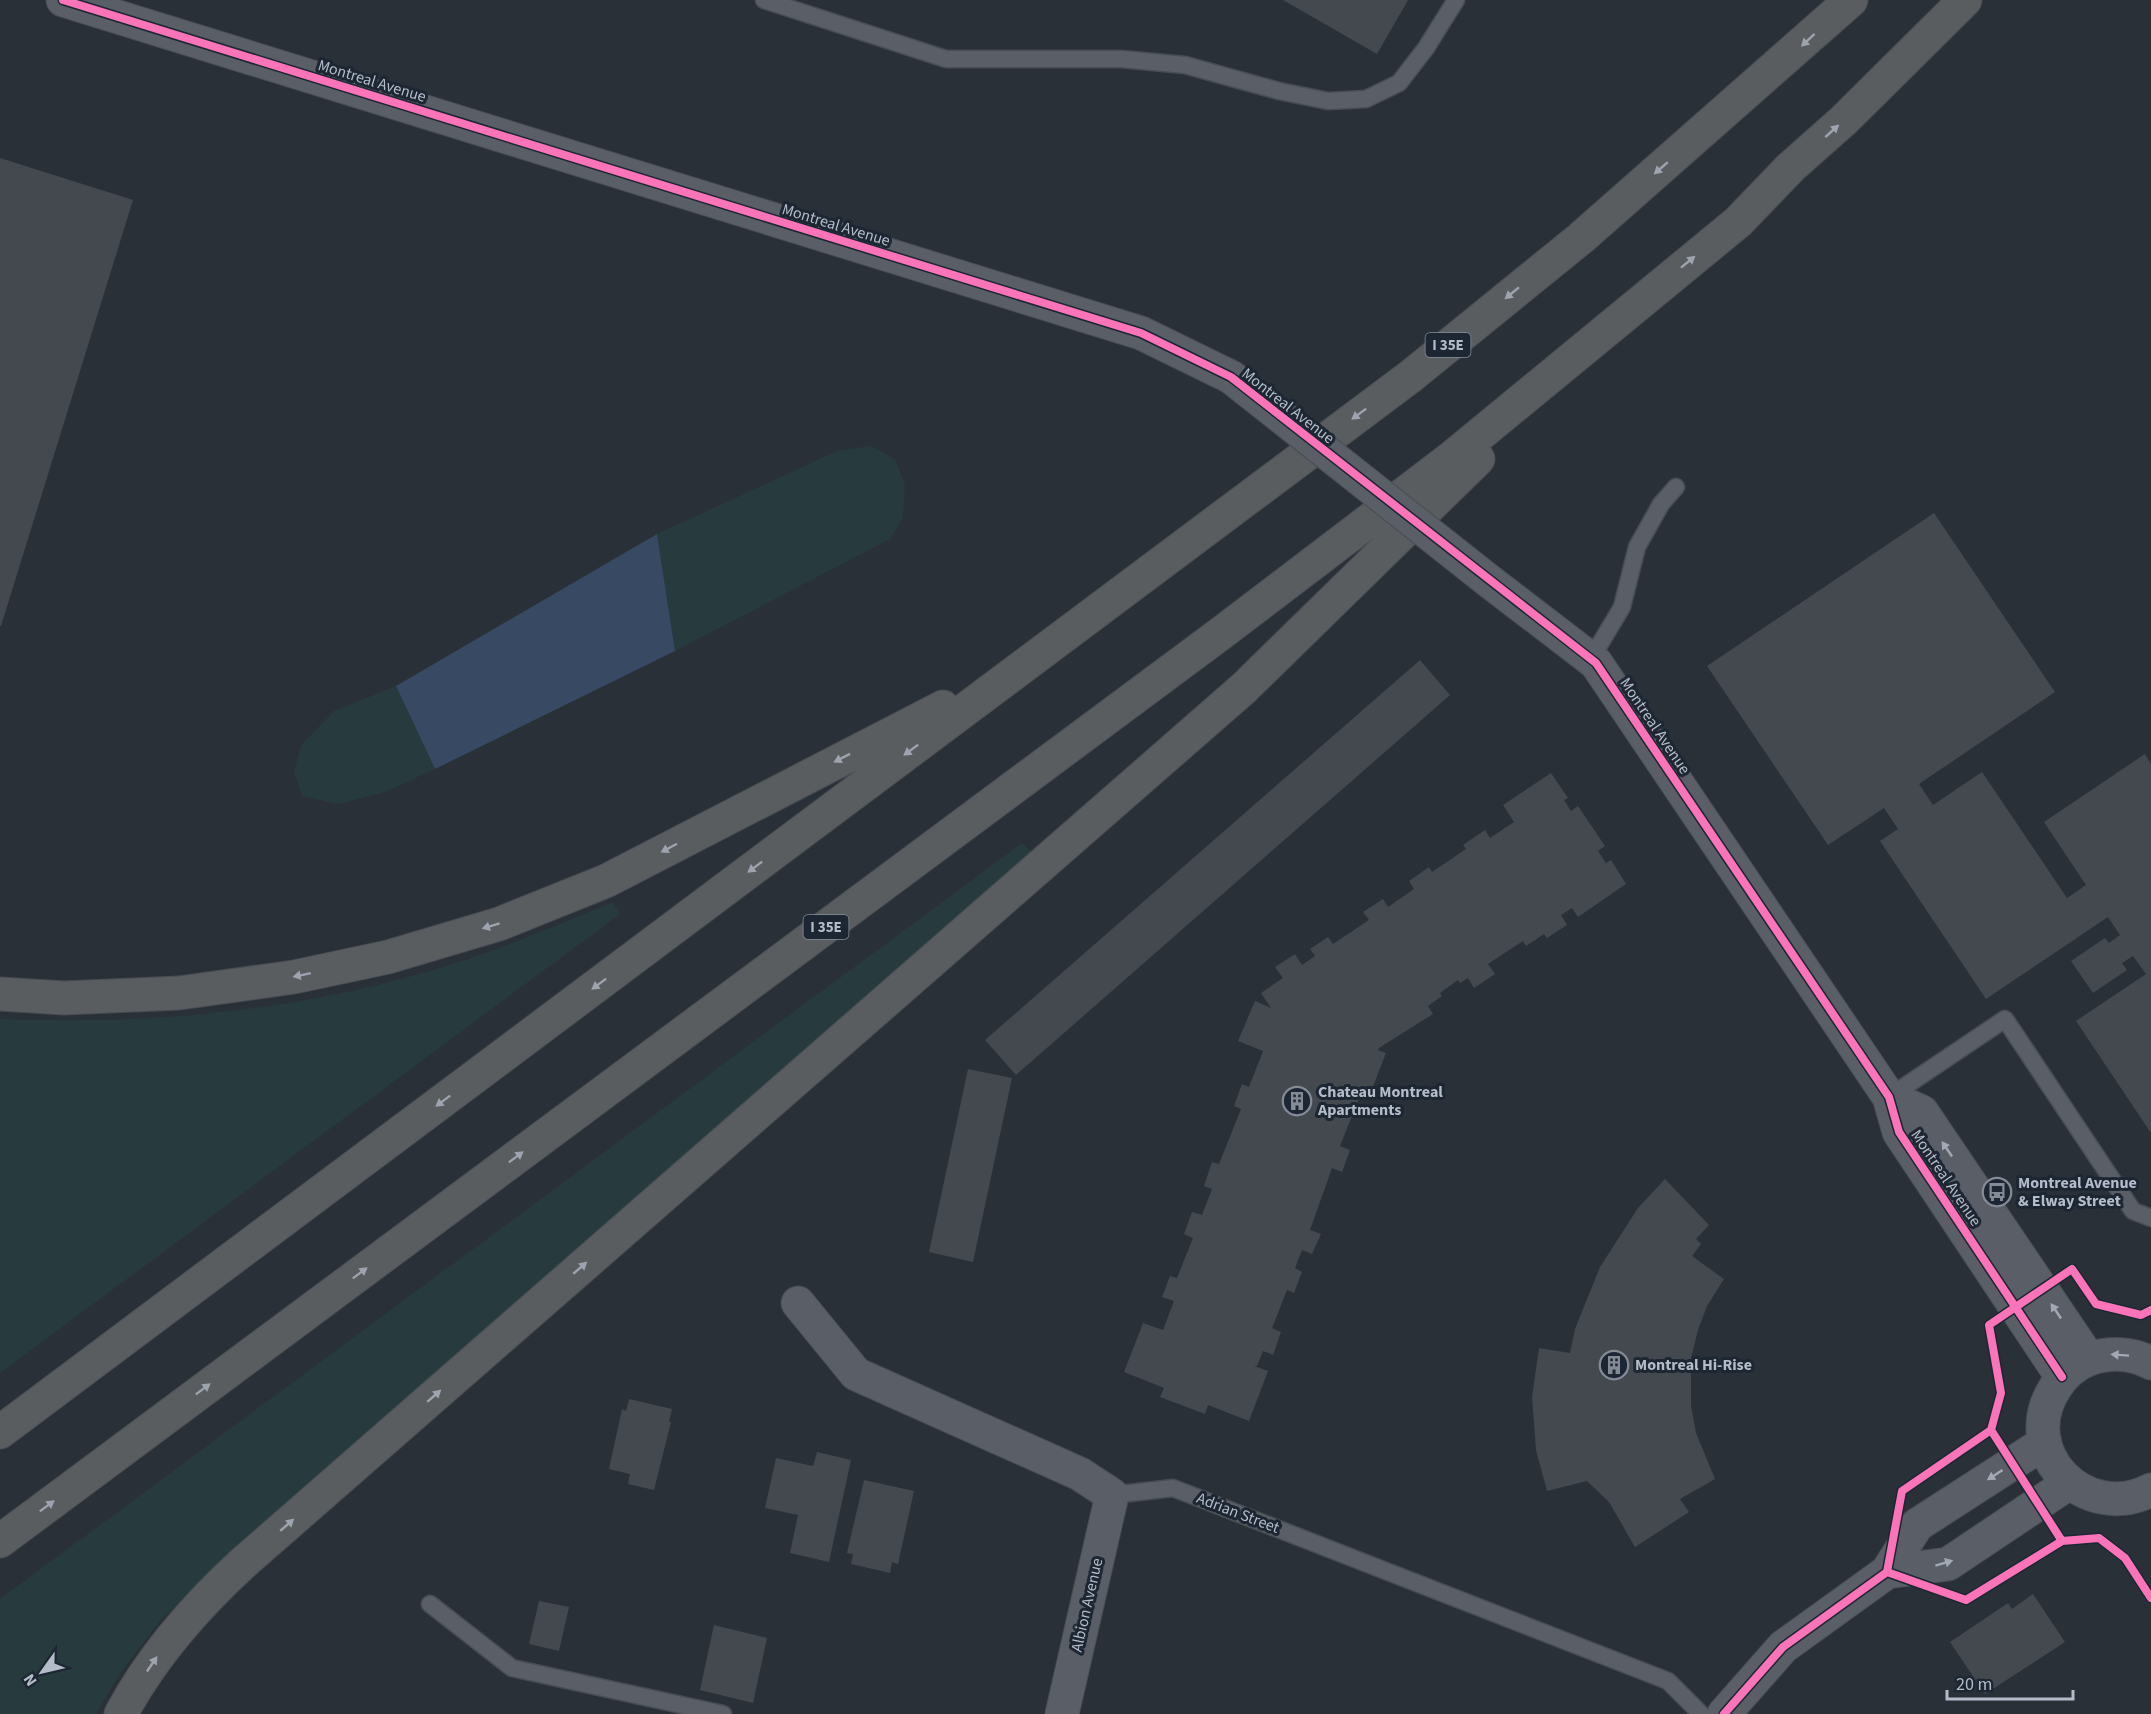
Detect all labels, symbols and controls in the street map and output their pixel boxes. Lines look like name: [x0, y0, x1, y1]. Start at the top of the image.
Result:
one-way arrow: [1801, 32, 1815, 46]
street label: Montreal Avenue: [315, 54, 429, 108]
one-way arrow: [1824, 125, 1839, 138]
one-way arrow: [1654, 161, 1669, 174]
street label: Montreal Avenue: [779, 198, 893, 252]
one-way arrow: [1680, 256, 1695, 269]
one-way arrow: [1504, 287, 1520, 300]
road number: I 35E: [1426, 333, 1470, 357]
street label: Montreal Avenue: [1237, 363, 1339, 449]
one-way arrow: [1352, 408, 1367, 420]
street label: Montreal Avenue: [1615, 673, 1696, 779]
one-way arrow: [903, 744, 919, 757]
one-way arrow: [833, 753, 851, 763]
one-way arrow: [660, 843, 677, 853]
one-way arrow: [747, 861, 763, 874]
road number: I 35E: [804, 915, 848, 939]
one-way arrow: [482, 922, 500, 931]
one-way arrow: [293, 971, 311, 981]
one-way arrow: [591, 978, 607, 991]
place label: Chateau Montreal Apartments: [1317, 1081, 1443, 1121]
building icon: Chateau Montreal Apartments: [1281, 1085, 1313, 1117]
one-way arrow: [435, 1095, 451, 1108]
street label: Montreal Avenue: [1906, 1125, 1987, 1231]
one-way arrow: [1941, 1142, 1953, 1158]
one-way arrow: [508, 1151, 524, 1163]
place label: Montreal Avenue & Elway Street: [2018, 1172, 2137, 1212]
bus stop icon: Montreal Avenue & Elway Street: [1981, 1176, 2013, 1208]
one-way arrow: [573, 1261, 588, 1275]
one-way arrow: [351, 1267, 367, 1279]
one-way arrow: [2051, 1303, 2062, 1319]
building icon: Montreal Hi-Rise: [1598, 1349, 1630, 1381]
one-way arrow: [2111, 1351, 2130, 1360]
place label: Montreal Hi-Rise: [1635, 1354, 1752, 1376]
one-way arrow: [195, 1383, 211, 1396]
one-way arrow: [426, 1390, 442, 1403]
one-way arrow: [1988, 1469, 2004, 1481]
street label: Adrian Street: [1193, 1487, 1283, 1539]
one-way arrow: [39, 1501, 54, 1513]
one-way arrow: [279, 1519, 294, 1532]
street label: Albion Avenue: [1066, 1556, 1108, 1654]
one-way arrow: [1935, 1558, 1953, 1567]
north arrow: [12, 1642, 72, 1702]
one-way arrow: [146, 1656, 157, 1673]
scale bar: [1947, 1663, 2073, 1701]
text: N: [18, 1669, 42, 1690]
text: 20 m: [1956, 1672, 1992, 1697]

